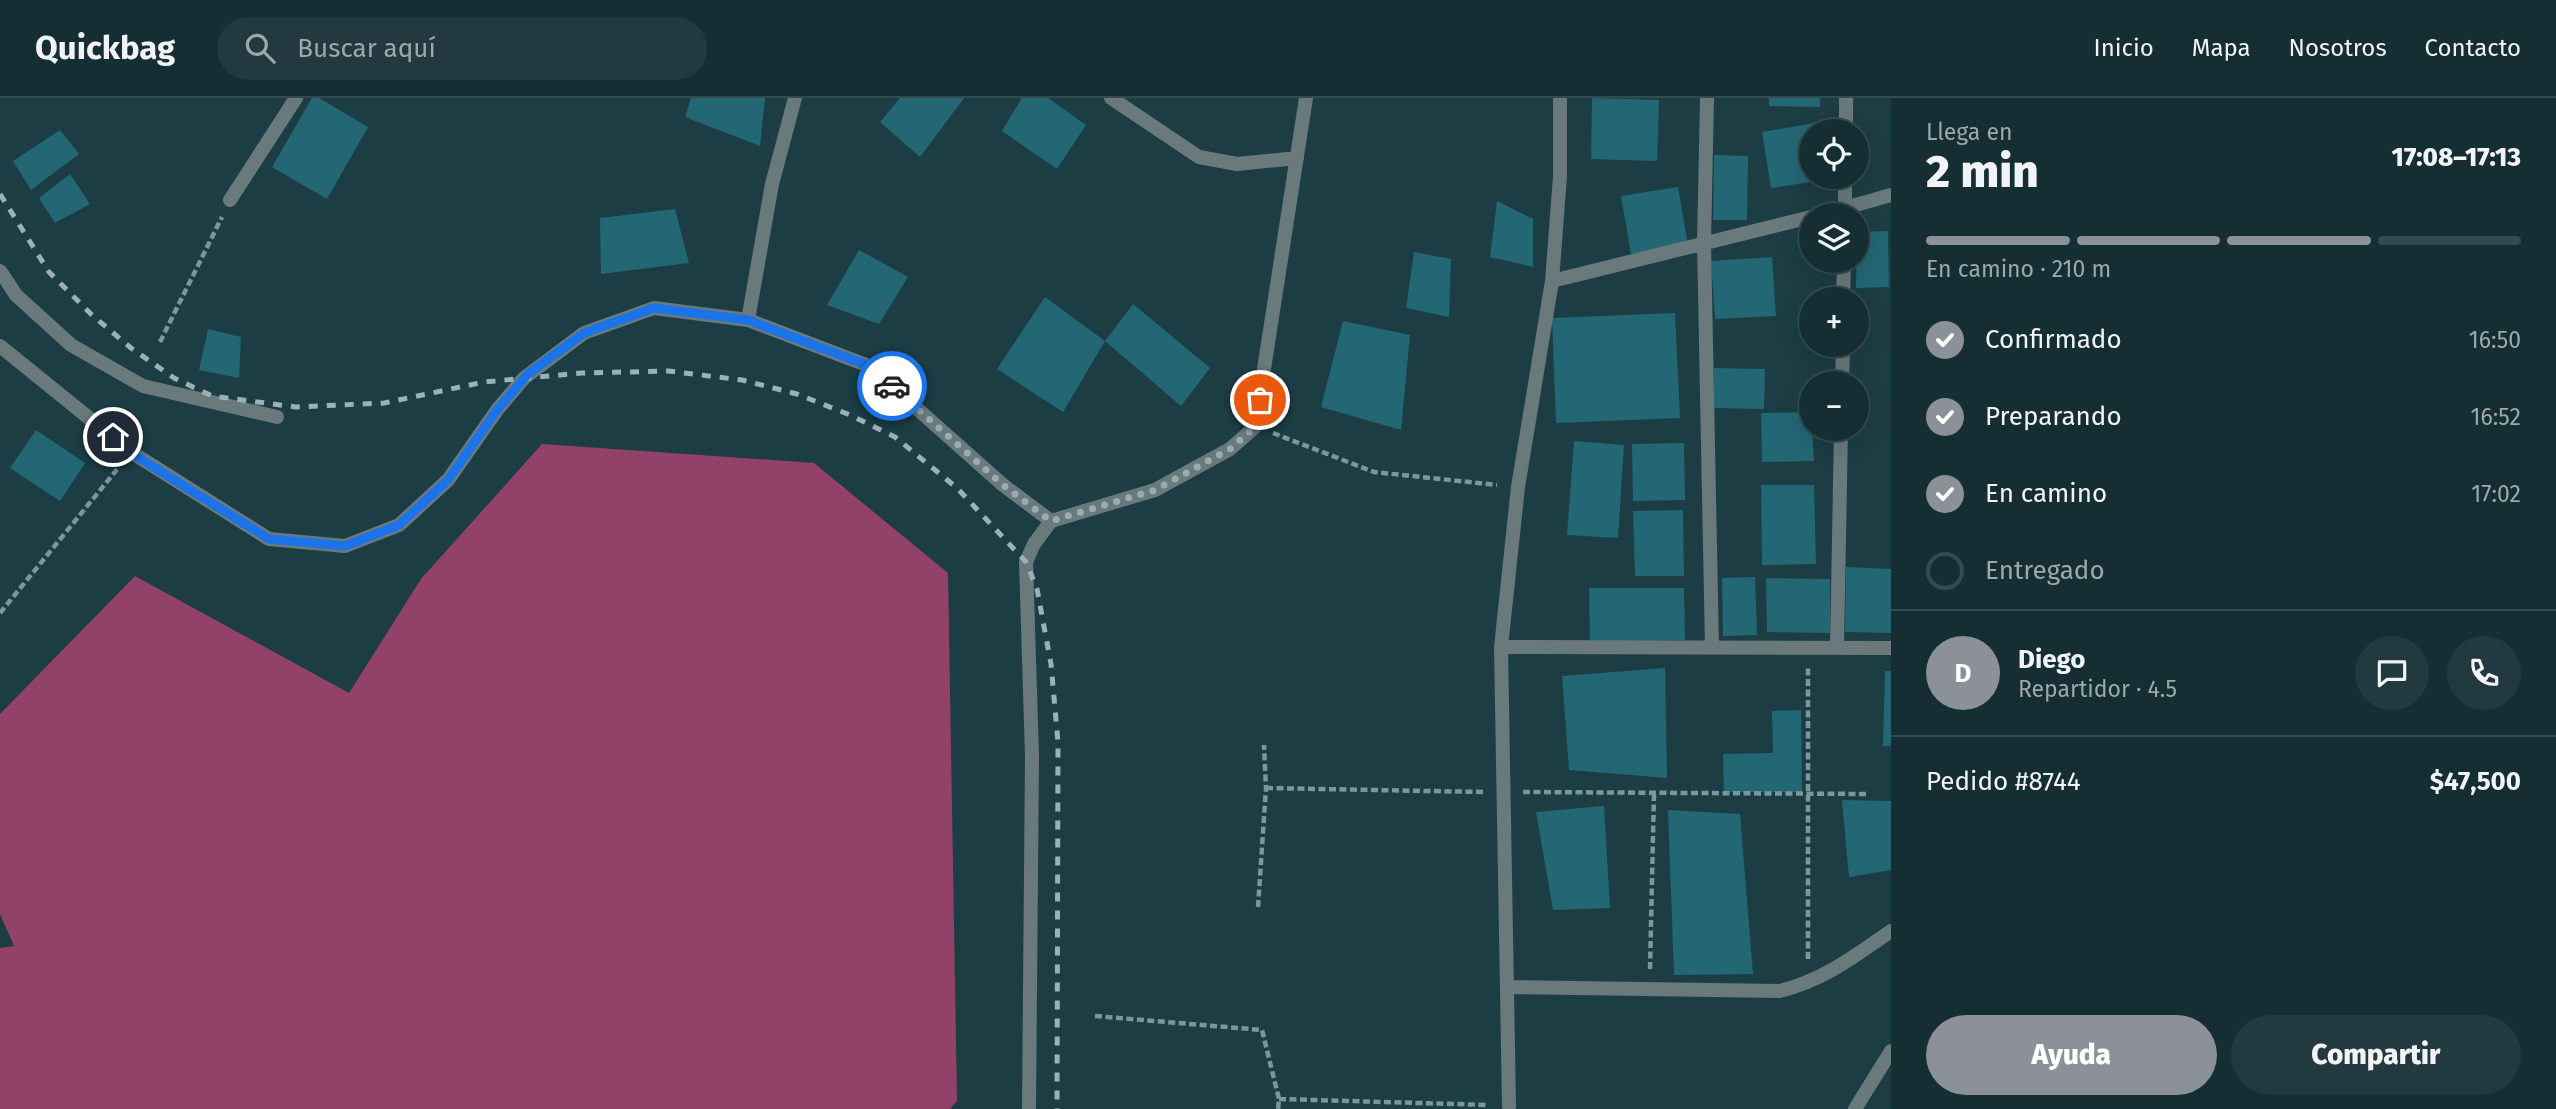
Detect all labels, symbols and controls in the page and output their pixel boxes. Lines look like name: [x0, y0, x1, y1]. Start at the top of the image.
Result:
search box: [217, 17, 707, 80]
text: Quickbag: [35, 28, 175, 68]
icon: search: [241, 29, 279, 67]
text: Buscar aquí: [297, 33, 436, 64]
text: Inicio: [2094, 34, 2154, 62]
text: Mapa: [2192, 34, 2251, 62]
text: Nosotros: [2289, 34, 2387, 62]
text: Contacto: [2425, 34, 2521, 62]
text: Llega en: [1926, 118, 2012, 146]
map controls: [1799, 119, 1869, 441]
button: locate: [1799, 119, 1869, 189]
text: 17:08–17:13: [2392, 142, 2521, 173]
text: 2 min: [1926, 144, 2039, 199]
button: layers: [1799, 203, 1869, 273]
text: En camino · 210 m: [1926, 255, 2111, 283]
button: +: [1799, 287, 1869, 357]
icon: check: [1926, 321, 1964, 359]
text: Confirmado: [1985, 324, 2122, 355]
text: 16:50: [2469, 326, 2521, 354]
courier: [857, 351, 927, 421]
icon: car: [873, 367, 911, 405]
pin: [1230, 370, 1290, 430]
button: −: [1799, 371, 1869, 441]
icon: bag: [1241, 381, 1279, 419]
icon: check: [1926, 398, 1964, 436]
text: Preparando: [1985, 401, 2122, 432]
text: 16:52: [2471, 403, 2521, 431]
pin: [83, 407, 143, 467]
icon: home: [94, 418, 132, 456]
icon: check: [1926, 475, 1964, 513]
text: En camino: [1985, 478, 2107, 509]
text: 17:02: [2471, 480, 2521, 508]
text: Entregado: [1985, 555, 2105, 586]
button: chat: [2355, 636, 2429, 710]
button: phone: [2447, 636, 2521, 710]
text: Diego: [2018, 644, 2086, 675]
text: D: [1955, 658, 1971, 689]
text: Repartidor · 4.5: [2018, 675, 2177, 703]
text: Pedido #8744: [1926, 766, 2081, 797]
text: $47,500: [2430, 766, 2521, 797]
button: Ayuda: [1926, 1015, 2217, 1095]
button: Compartir: [2231, 1015, 2521, 1095]

